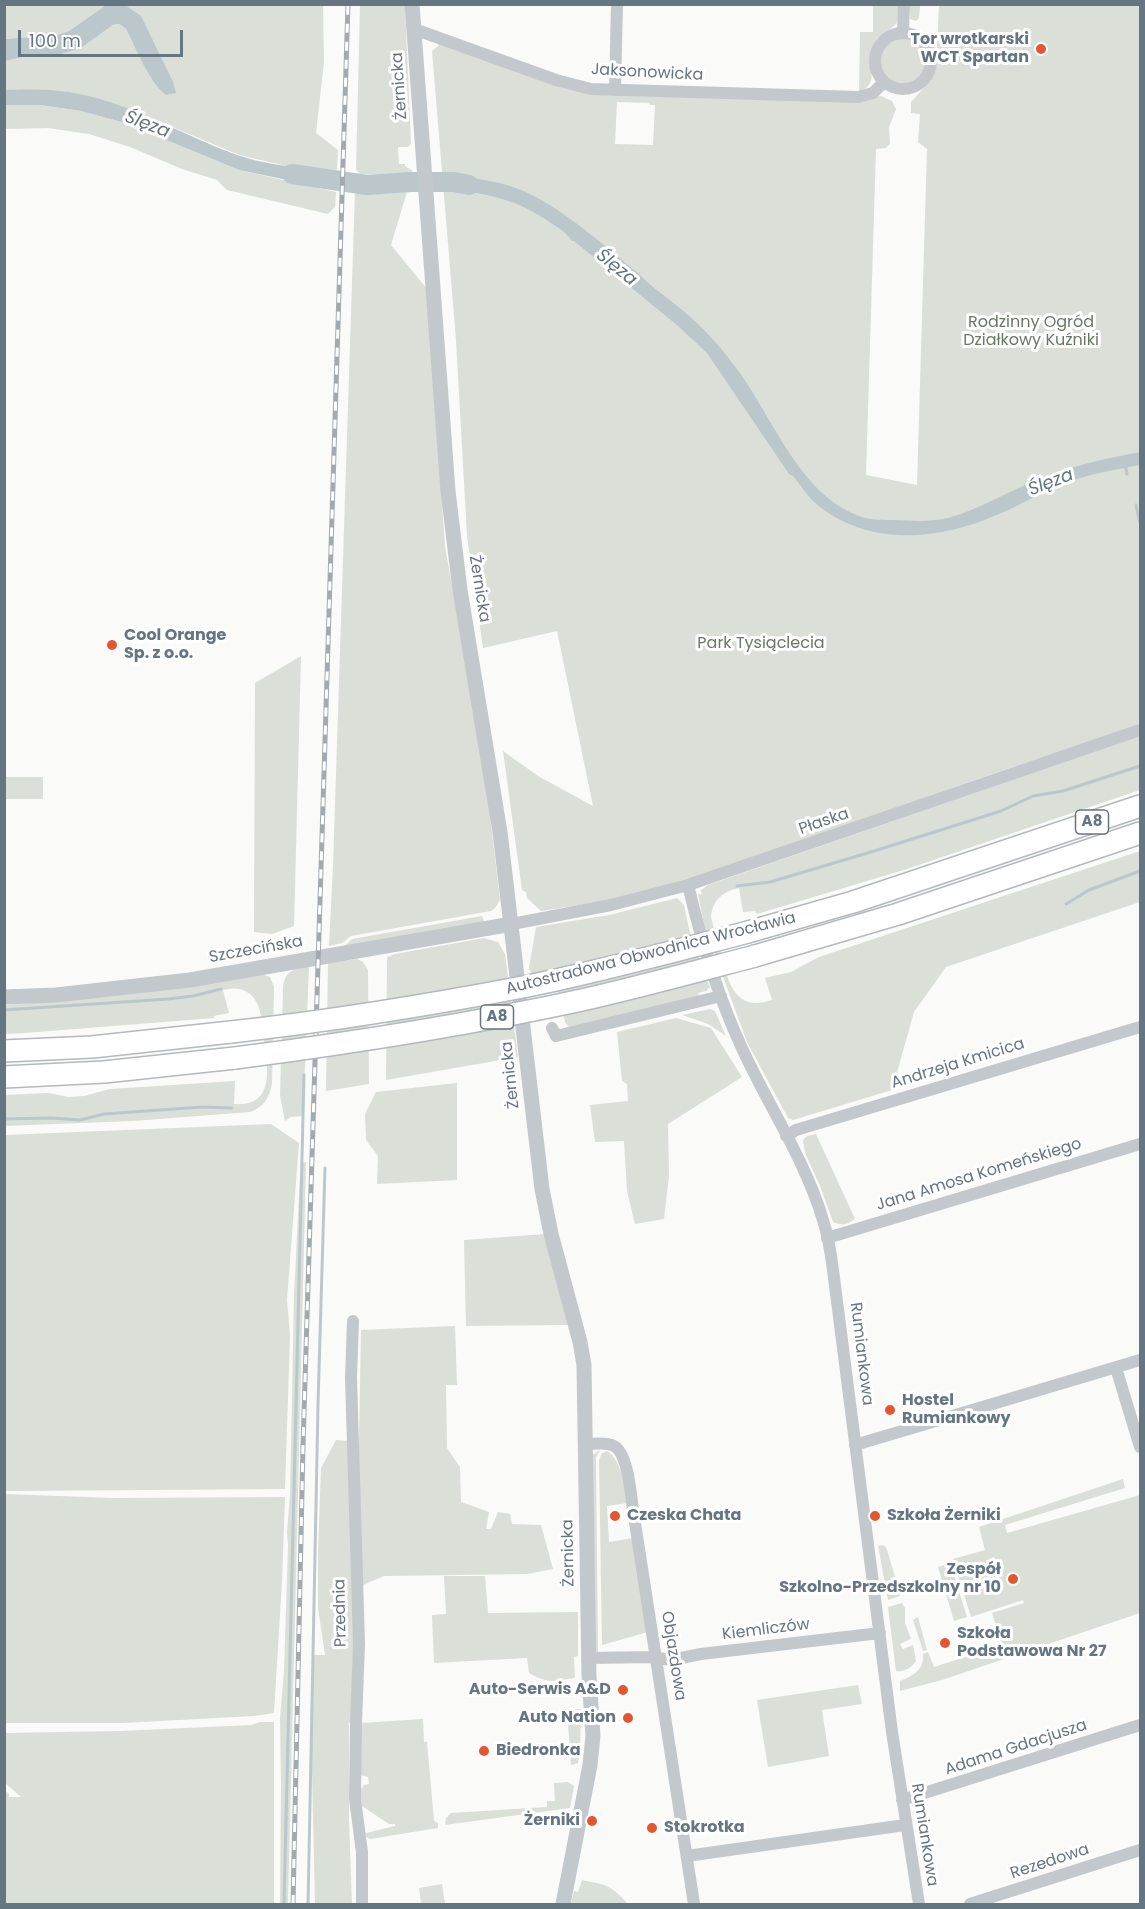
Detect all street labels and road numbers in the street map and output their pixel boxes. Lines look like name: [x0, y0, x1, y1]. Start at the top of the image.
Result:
street label: Żernicka: [388, 52, 412, 120]
street label: Jaksonowicka: [590, 60, 704, 86]
street label: Żernicka: [464, 554, 494, 624]
street label: Płaska: [797, 805, 851, 839]
road number: A8: [1076, 810, 1108, 834]
street label: Autostradowa Obwodnica Wrocławia: [504, 909, 798, 999]
street label: Szczecińska: [208, 932, 304, 968]
road number: A8: [480, 1005, 514, 1029]
street label: Andrzeja Kmicica: [889, 1035, 1027, 1093]
street label: Żernicka: [498, 1040, 524, 1110]
street label: Jana Amosa Komeńskiego: [874, 1135, 1084, 1215]
street label: Rumiankowa: [845, 1301, 877, 1407]
street label: Żernicka: [559, 1519, 579, 1587]
street label: Przednia: [331, 1579, 351, 1647]
street label: Objazdowa: [656, 1610, 690, 1702]
street label: Kiemliczów: [721, 1615, 811, 1645]
street label: Adama Gdacjusza: [942, 1716, 1090, 1780]
street label: Rumiankowa: [906, 1782, 942, 1888]
street label: Rezedowa: [1008, 1840, 1092, 1884]

